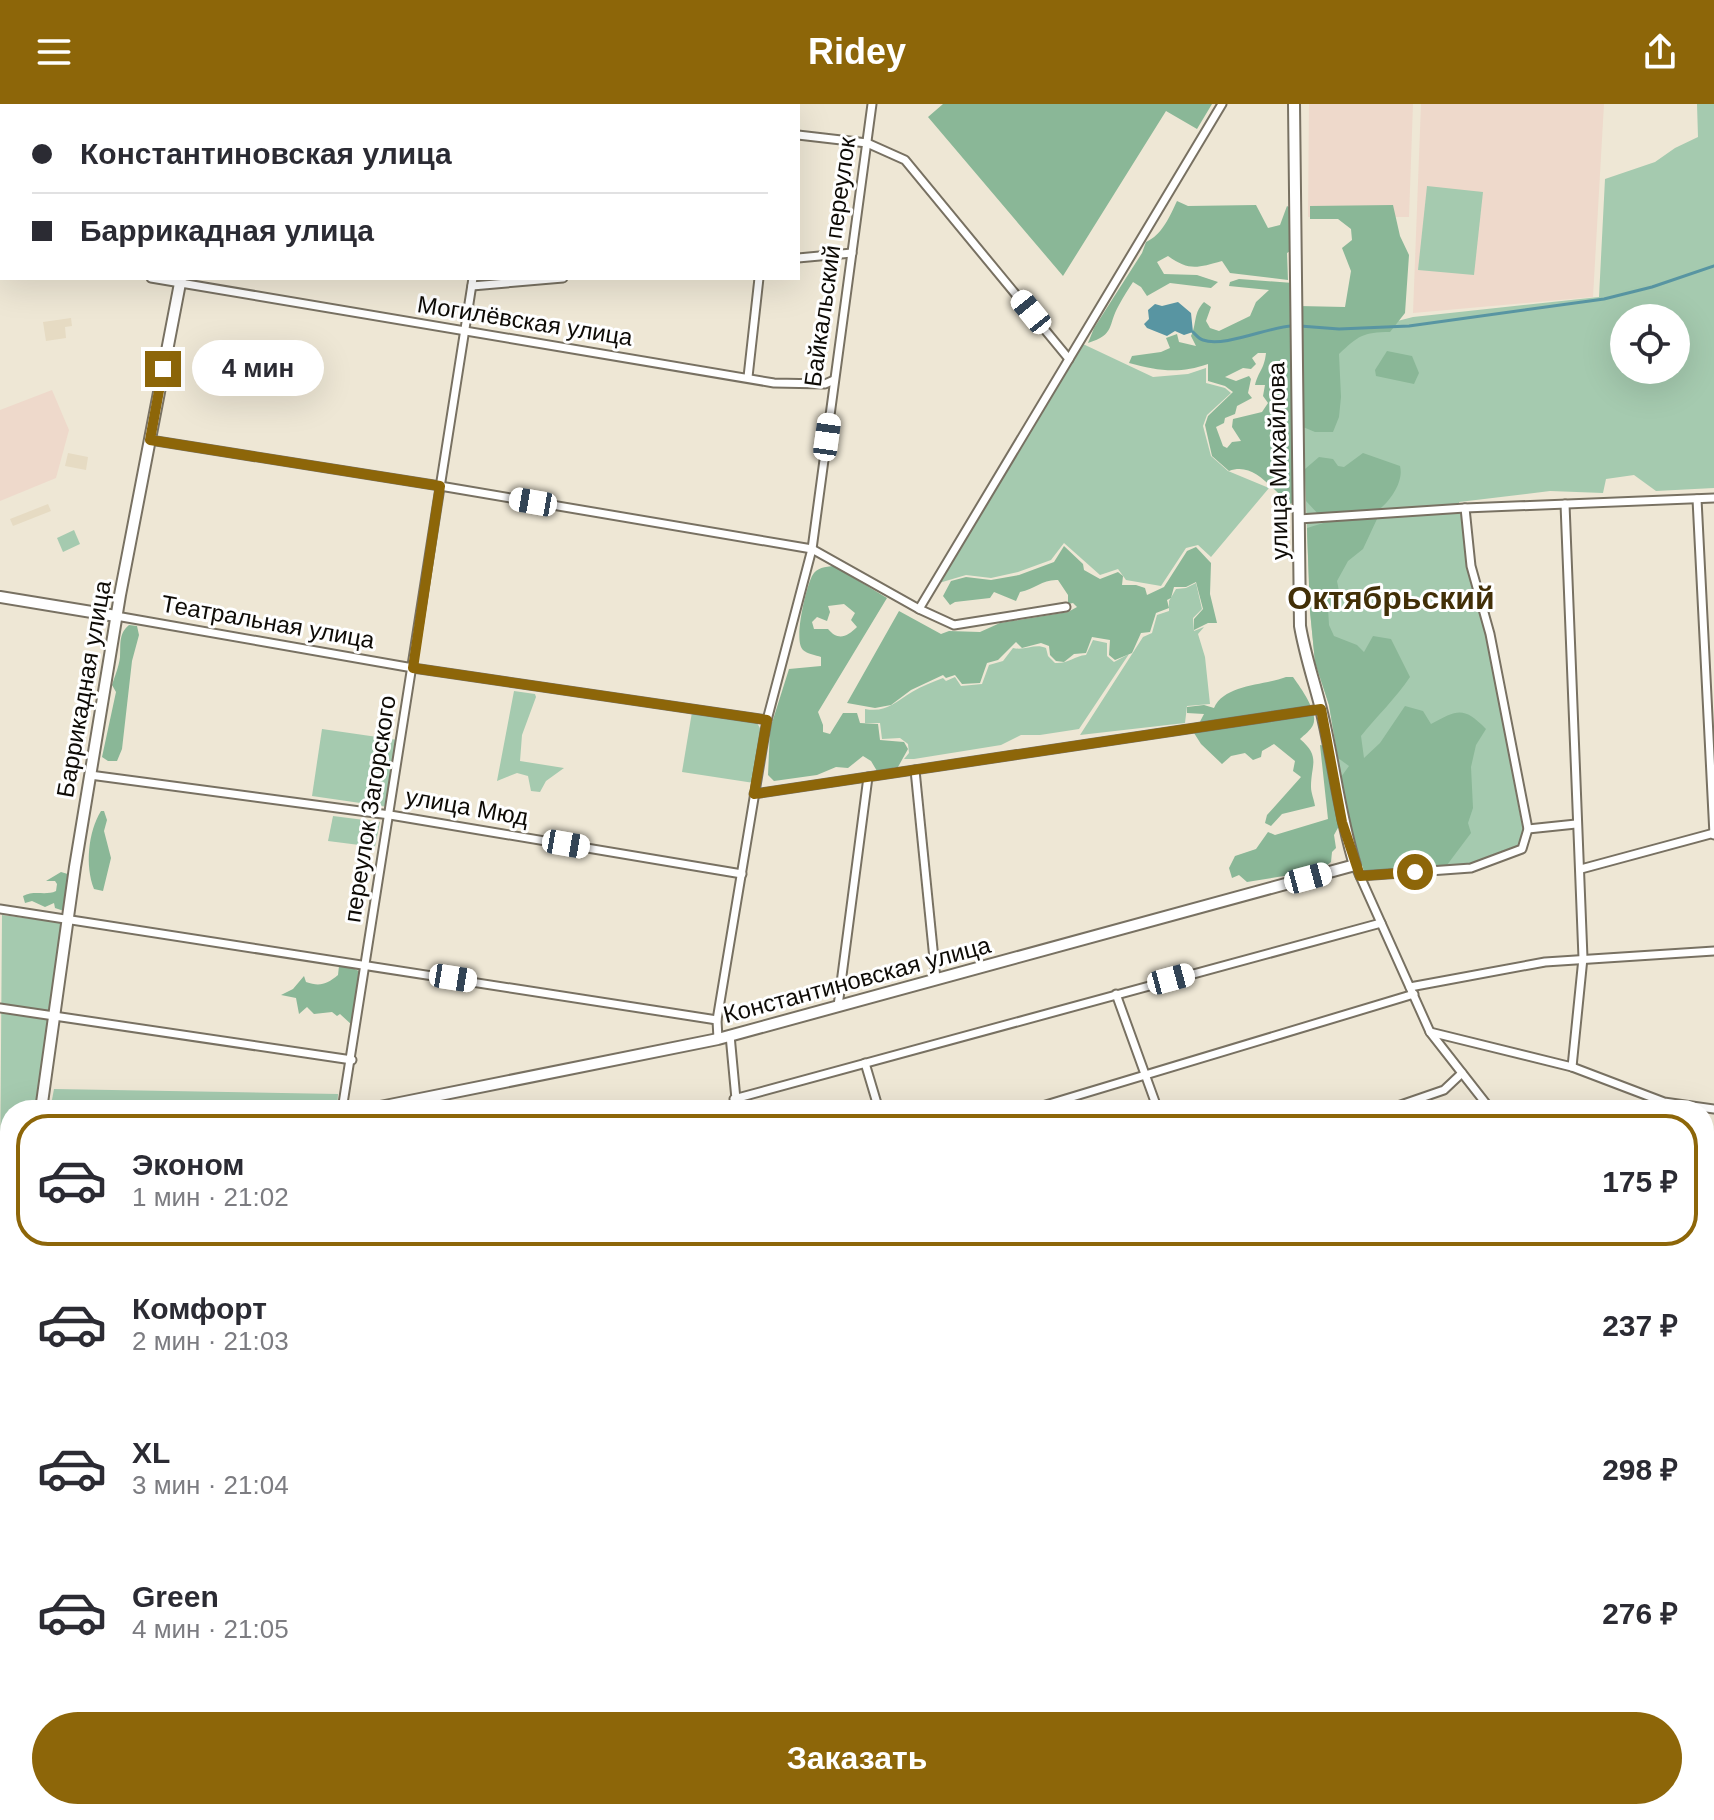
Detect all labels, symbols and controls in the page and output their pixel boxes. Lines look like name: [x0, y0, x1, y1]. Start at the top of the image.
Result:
icon: menu: [32, 30, 76, 74]
icon: share: [1638, 30, 1682, 74]
text: Ridey: [808, 31, 906, 72]
street label: Байкальский переулок: [799, 135, 860, 388]
text: Константиновская улица: [80, 137, 452, 170]
text: Баррикадная улица: [80, 214, 374, 247]
car: [1007, 286, 1055, 338]
street label: Могилёвская улица: [415, 290, 635, 351]
map controls: [1610, 304, 1690, 384]
button: locate: [1610, 304, 1690, 384]
callout: 4 мин: [191, 341, 323, 397]
route end: [145, 351, 181, 387]
text: 4 мин: [222, 353, 294, 383]
street label: улица Михайлова: [1262, 361, 1293, 560]
car: [812, 412, 842, 462]
car: [507, 486, 559, 518]
street label: Баррикадная улица: [51, 578, 116, 800]
district label: Октябрьский: [1287, 580, 1495, 616]
street label: Театральная улица: [159, 589, 377, 654]
street label: переулок Загорского: [338, 693, 401, 924]
street label: улица Мюд: [404, 782, 531, 831]
car: [540, 828, 592, 860]
route start: [1397, 854, 1433, 890]
car: [1282, 860, 1334, 896]
street label: Константиновская улица: [720, 931, 994, 1028]
car: [1145, 961, 1197, 997]
car: [427, 962, 479, 994]
icon: car: [36, 1144, 108, 1216]
text: Эконом: [132, 1148, 245, 1181]
text: 175 ₽: [1602, 1165, 1678, 1198]
text: 1 мин · 21:02: [132, 1182, 289, 1212]
icon: car: [36, 1288, 108, 1360]
text: Комфорт: [132, 1292, 267, 1325]
text: 237 ₽: [1602, 1309, 1678, 1342]
text: 2 мин · 21:03: [132, 1326, 289, 1356]
icon: car: [36, 1432, 108, 1504]
text: XL: [132, 1436, 170, 1469]
text: 298 ₽: [1602, 1453, 1678, 1486]
text: 3 мин · 21:04: [132, 1470, 289, 1500]
icon: car: [36, 1576, 108, 1648]
text: Green: [132, 1580, 219, 1613]
text: 276 ₽: [1602, 1597, 1678, 1630]
text: 4 мин · 21:05: [132, 1614, 289, 1644]
button: Заказать: [32, 1712, 1682, 1804]

